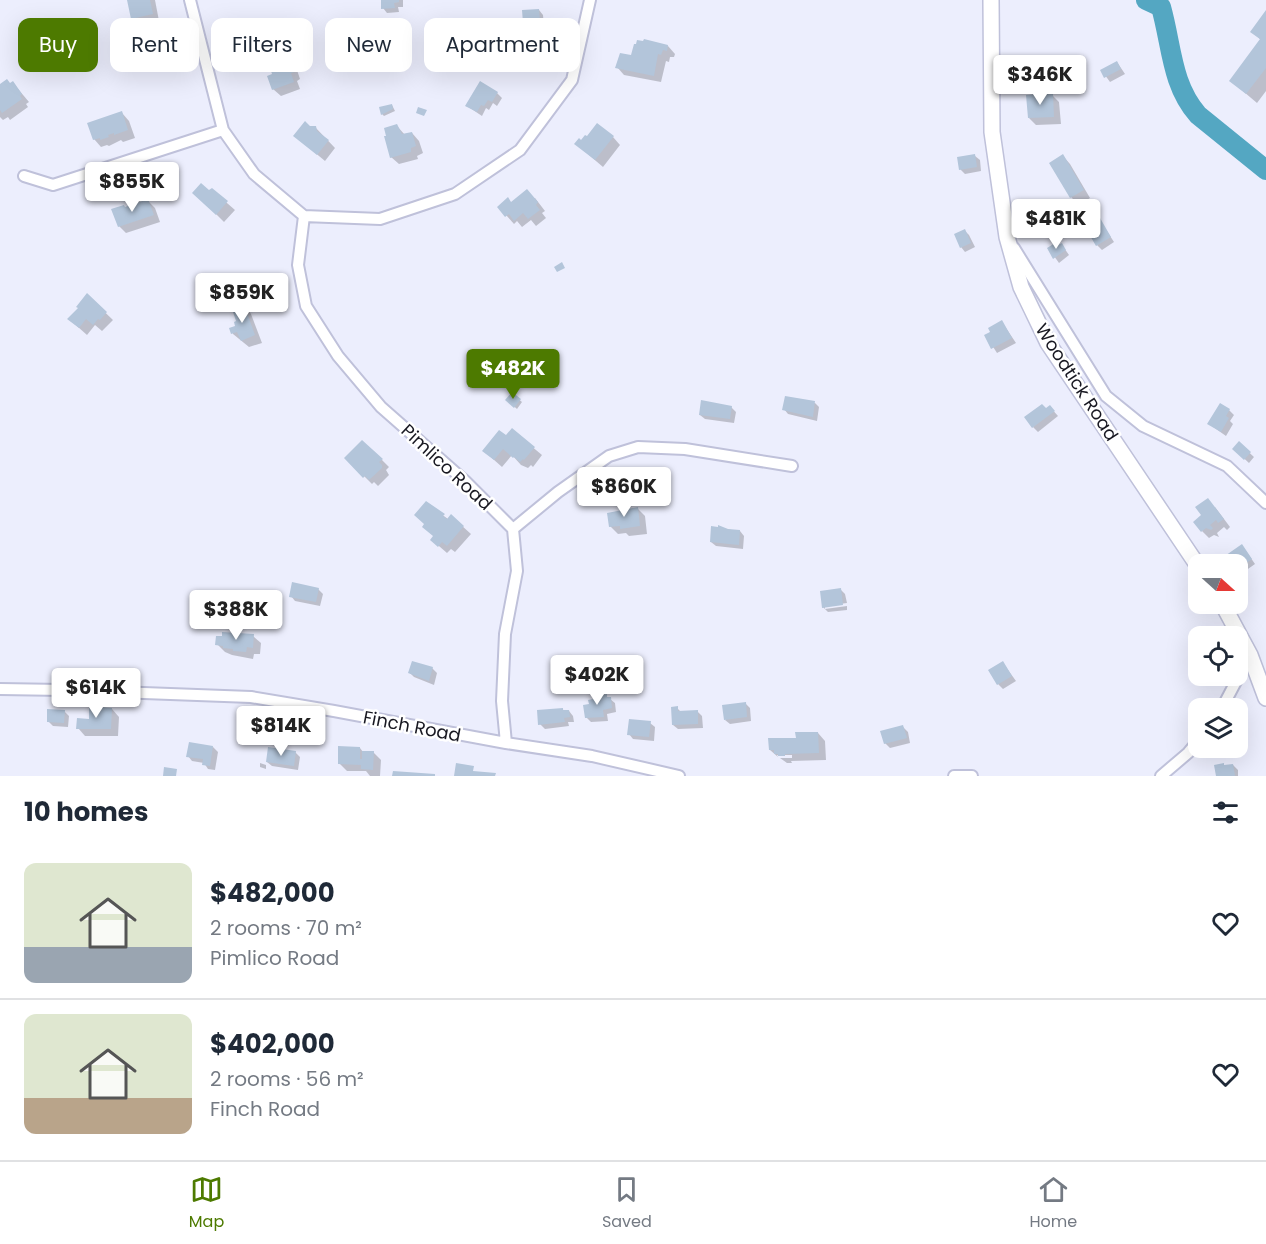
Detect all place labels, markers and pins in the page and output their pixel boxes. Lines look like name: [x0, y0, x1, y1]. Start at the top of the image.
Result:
pin: $346K: [998, 55, 1082, 106]
pin: $855K: [90, 162, 174, 213]
pin: $481K: [1014, 199, 1098, 250]
pin: $859K: [200, 273, 284, 324]
pin: $482K: [471, 349, 555, 400]
pin: $860K: [582, 467, 666, 518]
pin: $388K: [194, 590, 278, 641]
pin: $402K: [555, 655, 639, 706]
pin: $614K: [54, 668, 138, 719]
pin: $814K: [239, 706, 323, 757]

